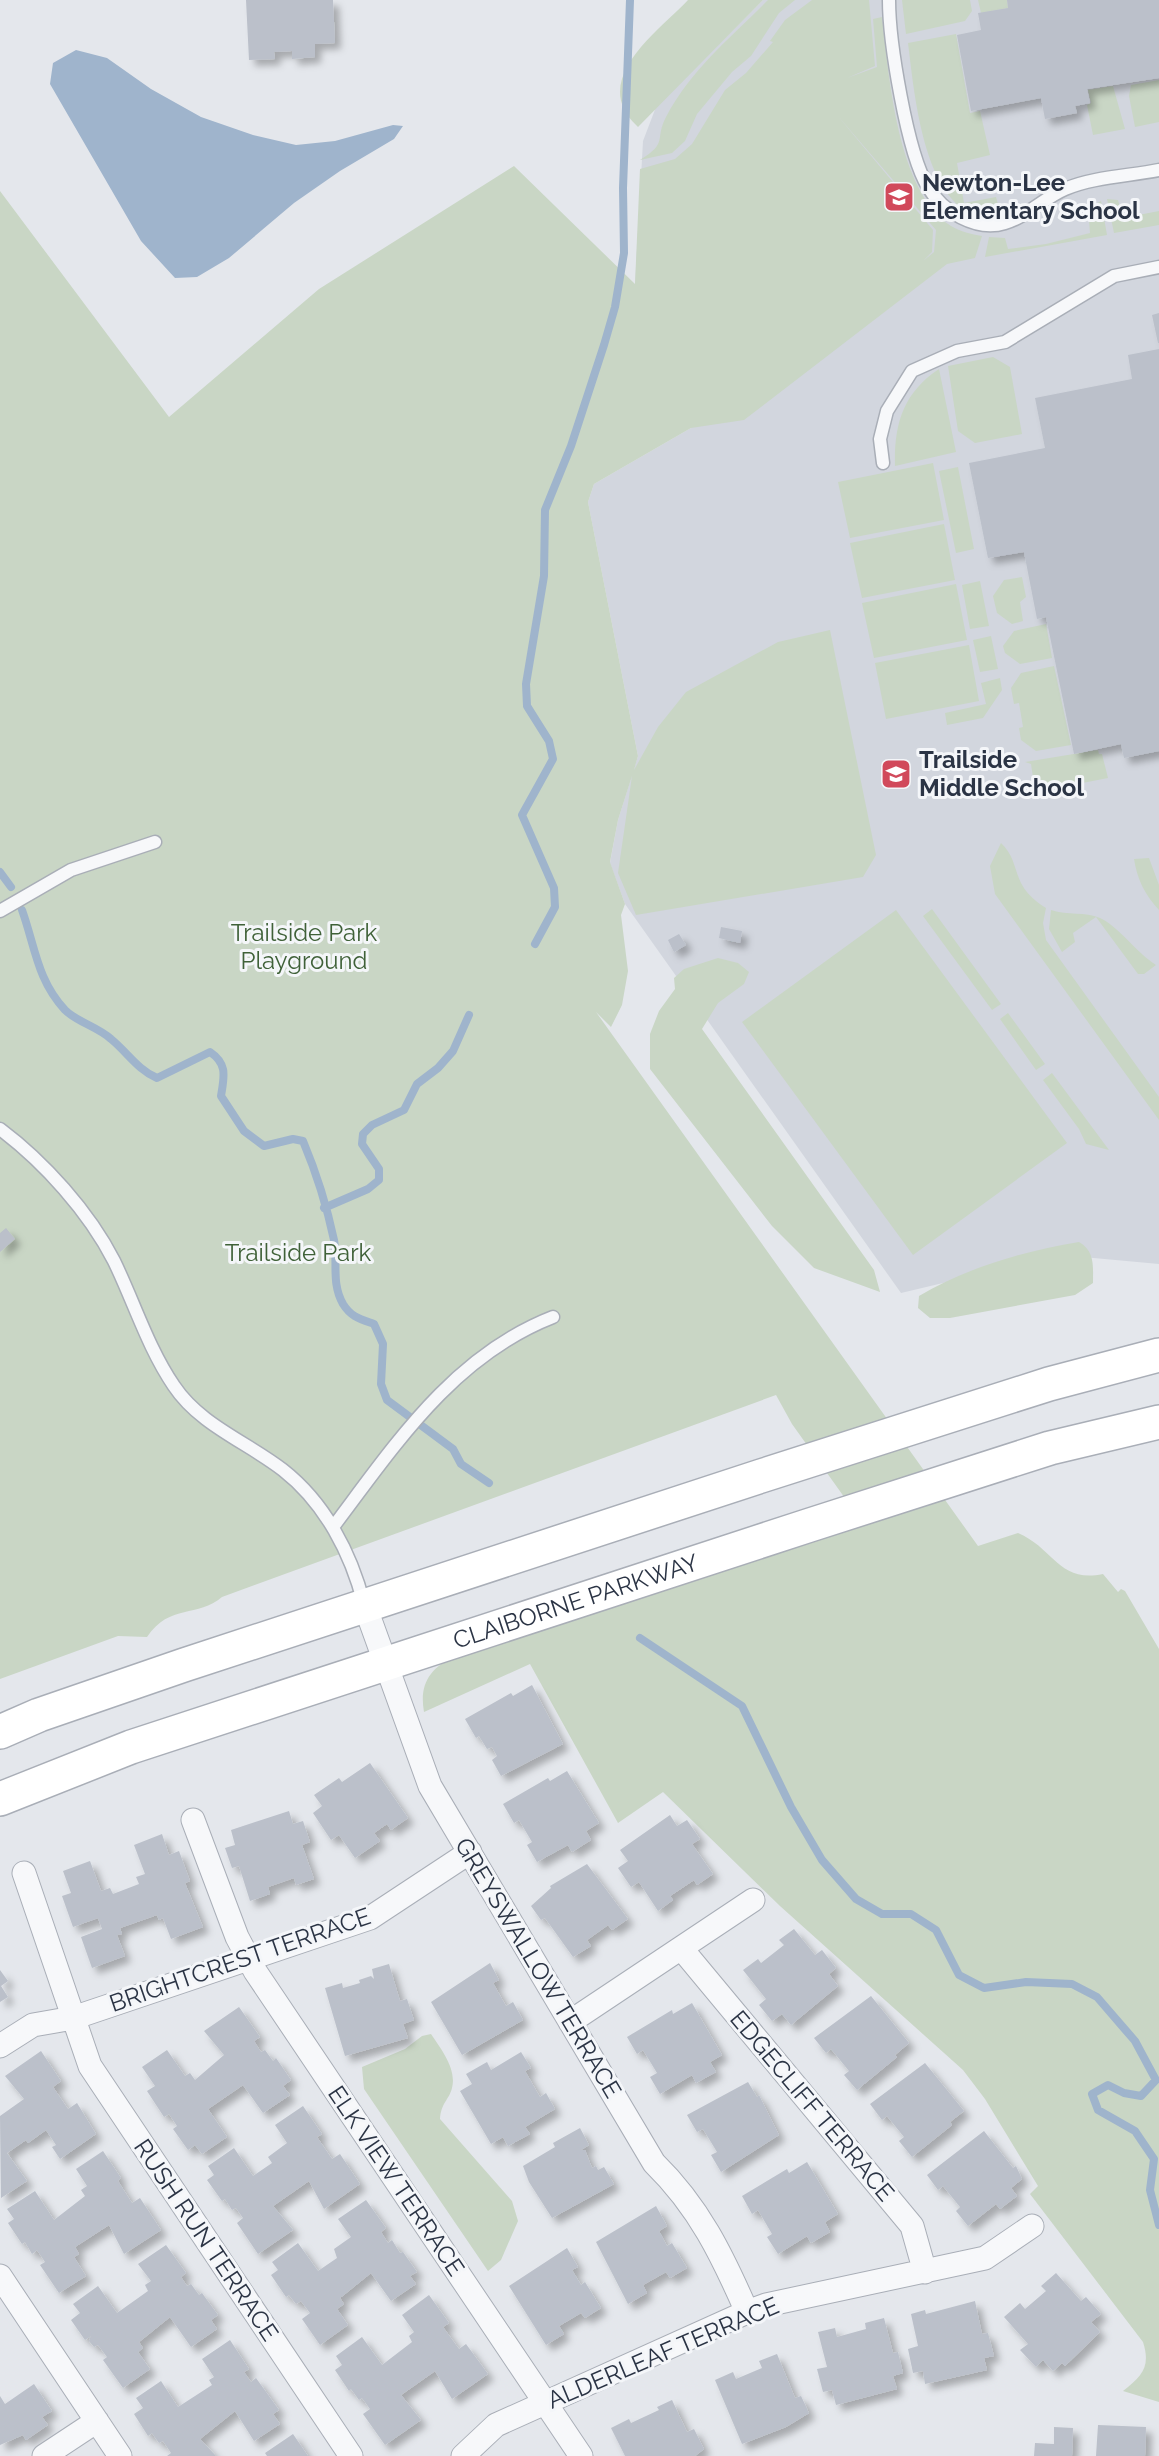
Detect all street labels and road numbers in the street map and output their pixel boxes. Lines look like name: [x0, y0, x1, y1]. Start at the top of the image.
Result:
street label: CLAIBORNE PARKWAY: [449, 1547, 702, 1655]
street label: GREYSWALLOW TERRACE: [449, 1832, 628, 2103]
street label: BRIGHTCREST TERRACE: [105, 1901, 374, 2018]
street label: EDGECLIFF TERRACE: [724, 2004, 901, 2207]
street label: ELK VIEW TERRACE: [322, 2080, 471, 2281]
street label: RUSH RUN TERRACE: [128, 2133, 285, 2346]
street label: ALDERLEAF TERRACE: [543, 2291, 783, 2414]

